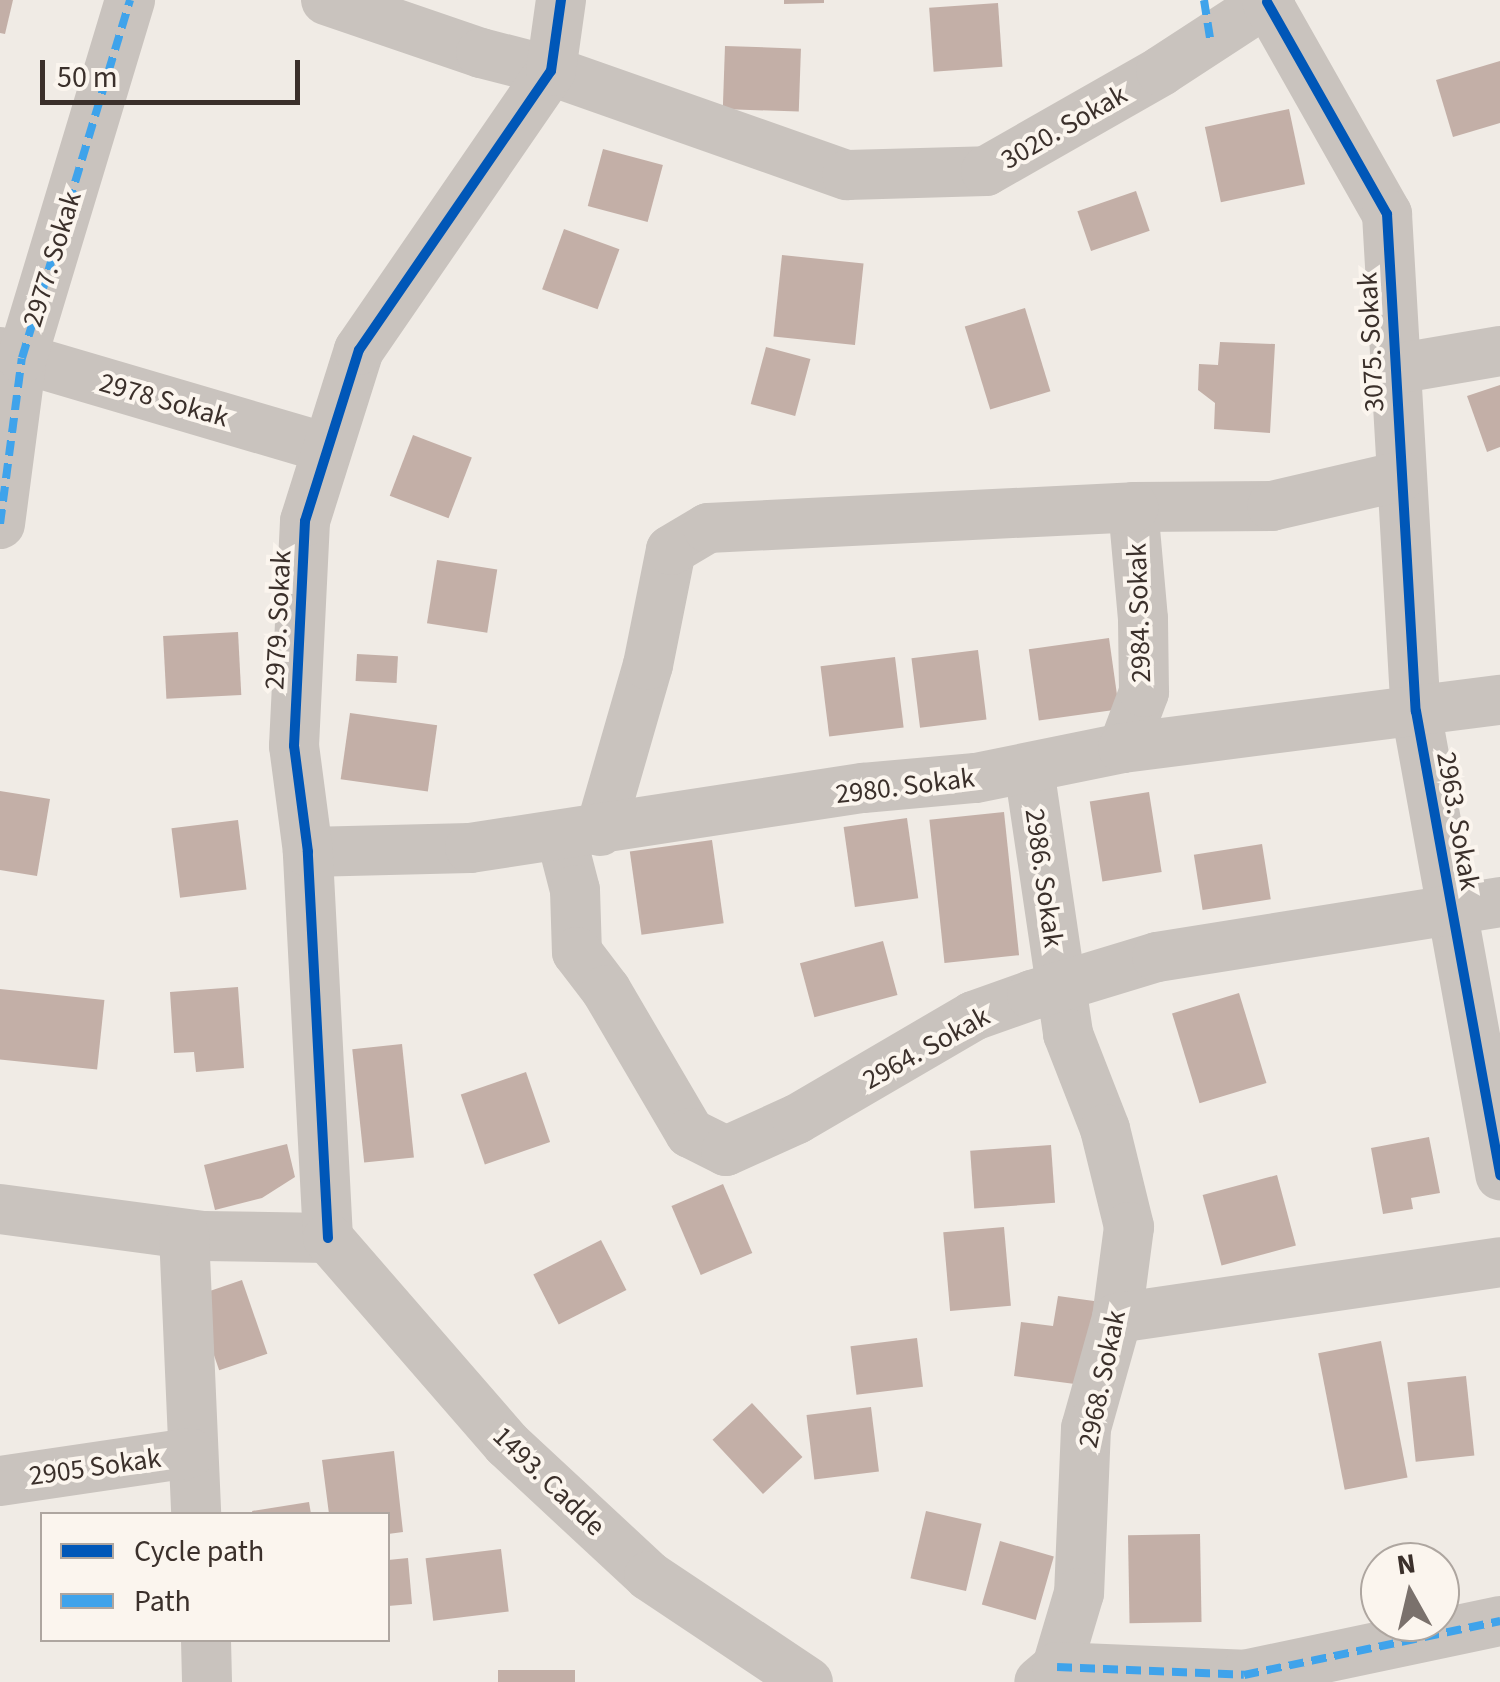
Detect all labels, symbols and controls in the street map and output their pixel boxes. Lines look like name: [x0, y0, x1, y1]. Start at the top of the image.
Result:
scale bar: [45, 40, 305, 102]
text: 50 m: [57, 56, 118, 99]
street label: 3020. Sokak: [995, 77, 1133, 177]
street label: 2977. Sokak: [15, 187, 89, 331]
street label: 3075. Sokak: [1351, 271, 1391, 413]
street label: 2978 Sokak: [95, 366, 233, 434]
street label: 2984. Sokak: [1120, 542, 1158, 684]
street label: 2979. Sokak: [258, 549, 298, 691]
street label: 2963. Sokak: [1429, 749, 1487, 893]
street label: 2980. Sokak: [834, 761, 976, 811]
street label: 2986. Sokak: [1018, 806, 1070, 950]
street label: 2964. Sokak: [857, 999, 995, 1097]
street label: 2968. Sokak: [1071, 1307, 1133, 1451]
street label: 1493. Cadde: [486, 1419, 612, 1543]
street label: 2905 Sokak: [27, 1441, 163, 1493]
legend: [40, 1512, 390, 1642]
text: Cycle path: [134, 1530, 264, 1573]
north arrow: [1360, 1542, 1460, 1642]
text: N: [1394, 1543, 1418, 1585]
text: Path: [134, 1580, 191, 1623]

